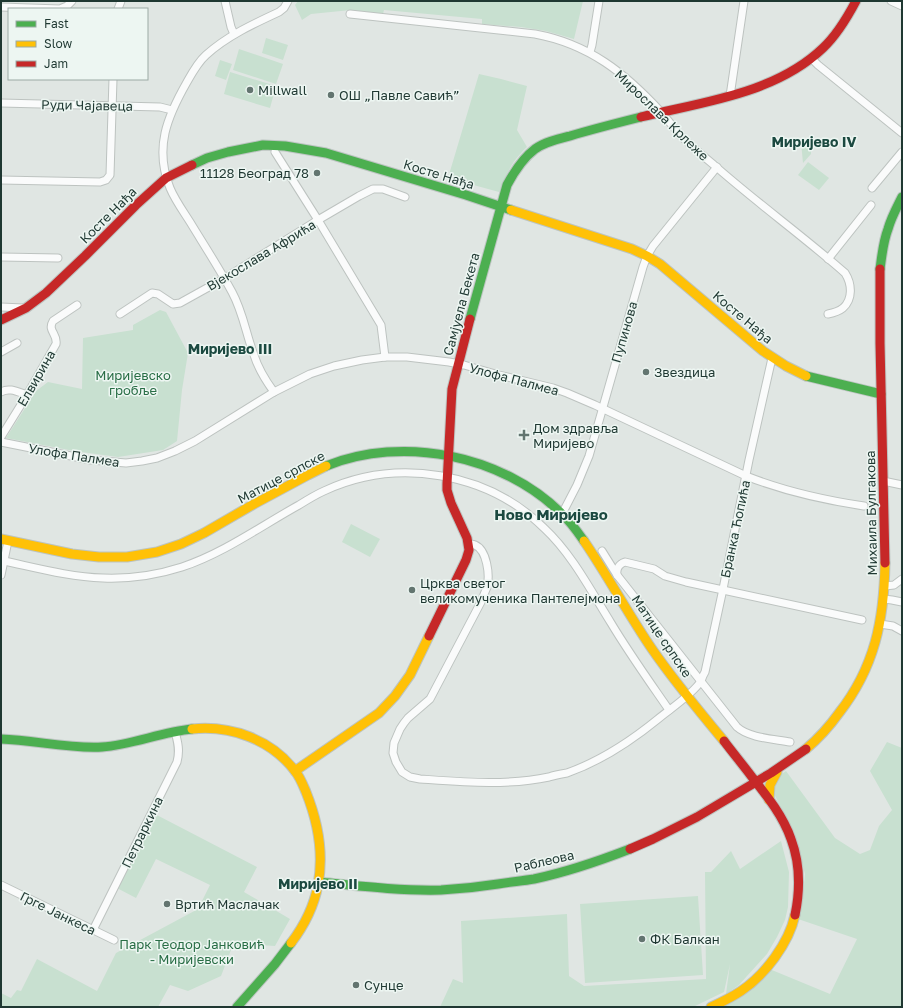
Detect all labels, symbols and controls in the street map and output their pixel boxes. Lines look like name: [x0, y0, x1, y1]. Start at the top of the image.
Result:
legend: [8, 8, 148, 80]
text: Fast: [44, 16, 69, 31]
text: Slow: [44, 36, 72, 51]
text: Jam: [44, 56, 68, 71]
street label: Мирослава Крлеже: [612, 66, 712, 164]
place label: Millwall: [258, 82, 307, 98]
marker: Millwall: [245, 85, 255, 95]
place label: ОШ „Павле Савић”: [339, 87, 460, 103]
marker: ОШ „Павле Савић”: [326, 90, 336, 100]
street label: Руди Чајавеца: [41, 96, 133, 114]
district label: Миријево IV: [772, 133, 857, 150]
street label: Косте Нађа: [402, 156, 476, 192]
place label: 11128 Београд 78: [200, 165, 309, 181]
marker: 11128 Београд 78: [312, 168, 322, 178]
street label: Косте Нађа: [76, 183, 140, 247]
street label: Вјекослава Афрића: [204, 216, 318, 294]
street label: Самјуела Бекета: [440, 251, 482, 357]
street label: Косте Нађа: [710, 287, 776, 347]
street label: Пупинова: [608, 299, 640, 365]
district label: Миријево III: [188, 340, 272, 357]
street label: Елвирина: [14, 347, 58, 409]
street label: Улофа Палмеа: [467, 359, 561, 399]
place label: Звездица: [654, 364, 715, 380]
park label: Миријевско гробље: [95, 367, 171, 398]
marker: Звездица: [641, 367, 651, 377]
place label: Дом здравља Миријево: [533, 420, 618, 451]
marker: Дом здравља Миријево: [518, 429, 530, 441]
street label: Улофа Палмеа: [27, 440, 121, 470]
street label: Матице српске: [235, 447, 327, 507]
street label: Михаила Булгакова: [862, 450, 880, 576]
street label: Бранка Ћопића: [717, 479, 753, 579]
district label: Ново Миријево: [494, 505, 608, 523]
place label: Црква светог великомученика Пантелејмона: [420, 575, 620, 606]
marker: Црква светог великомученика Пантелејмона: [407, 585, 417, 595]
street label: Матице српске: [628, 592, 696, 680]
street label: Петраркина: [118, 794, 166, 870]
street label: Раблеова: [512, 846, 576, 876]
district label: Миријево II: [278, 875, 358, 892]
street label: Грге Јанкеса: [18, 888, 98, 938]
place label: Вртић Маслачак: [175, 896, 280, 912]
marker: Вртић Маслачак: [162, 899, 172, 909]
place label: ФК Балкан: [650, 931, 720, 947]
marker: ФК Балкан: [637, 934, 647, 944]
park label: Парк Теодор Јанковић - Миријевски: [119, 936, 265, 967]
place label: Сунце: [364, 977, 404, 993]
marker: Сунце: [351, 980, 361, 990]

